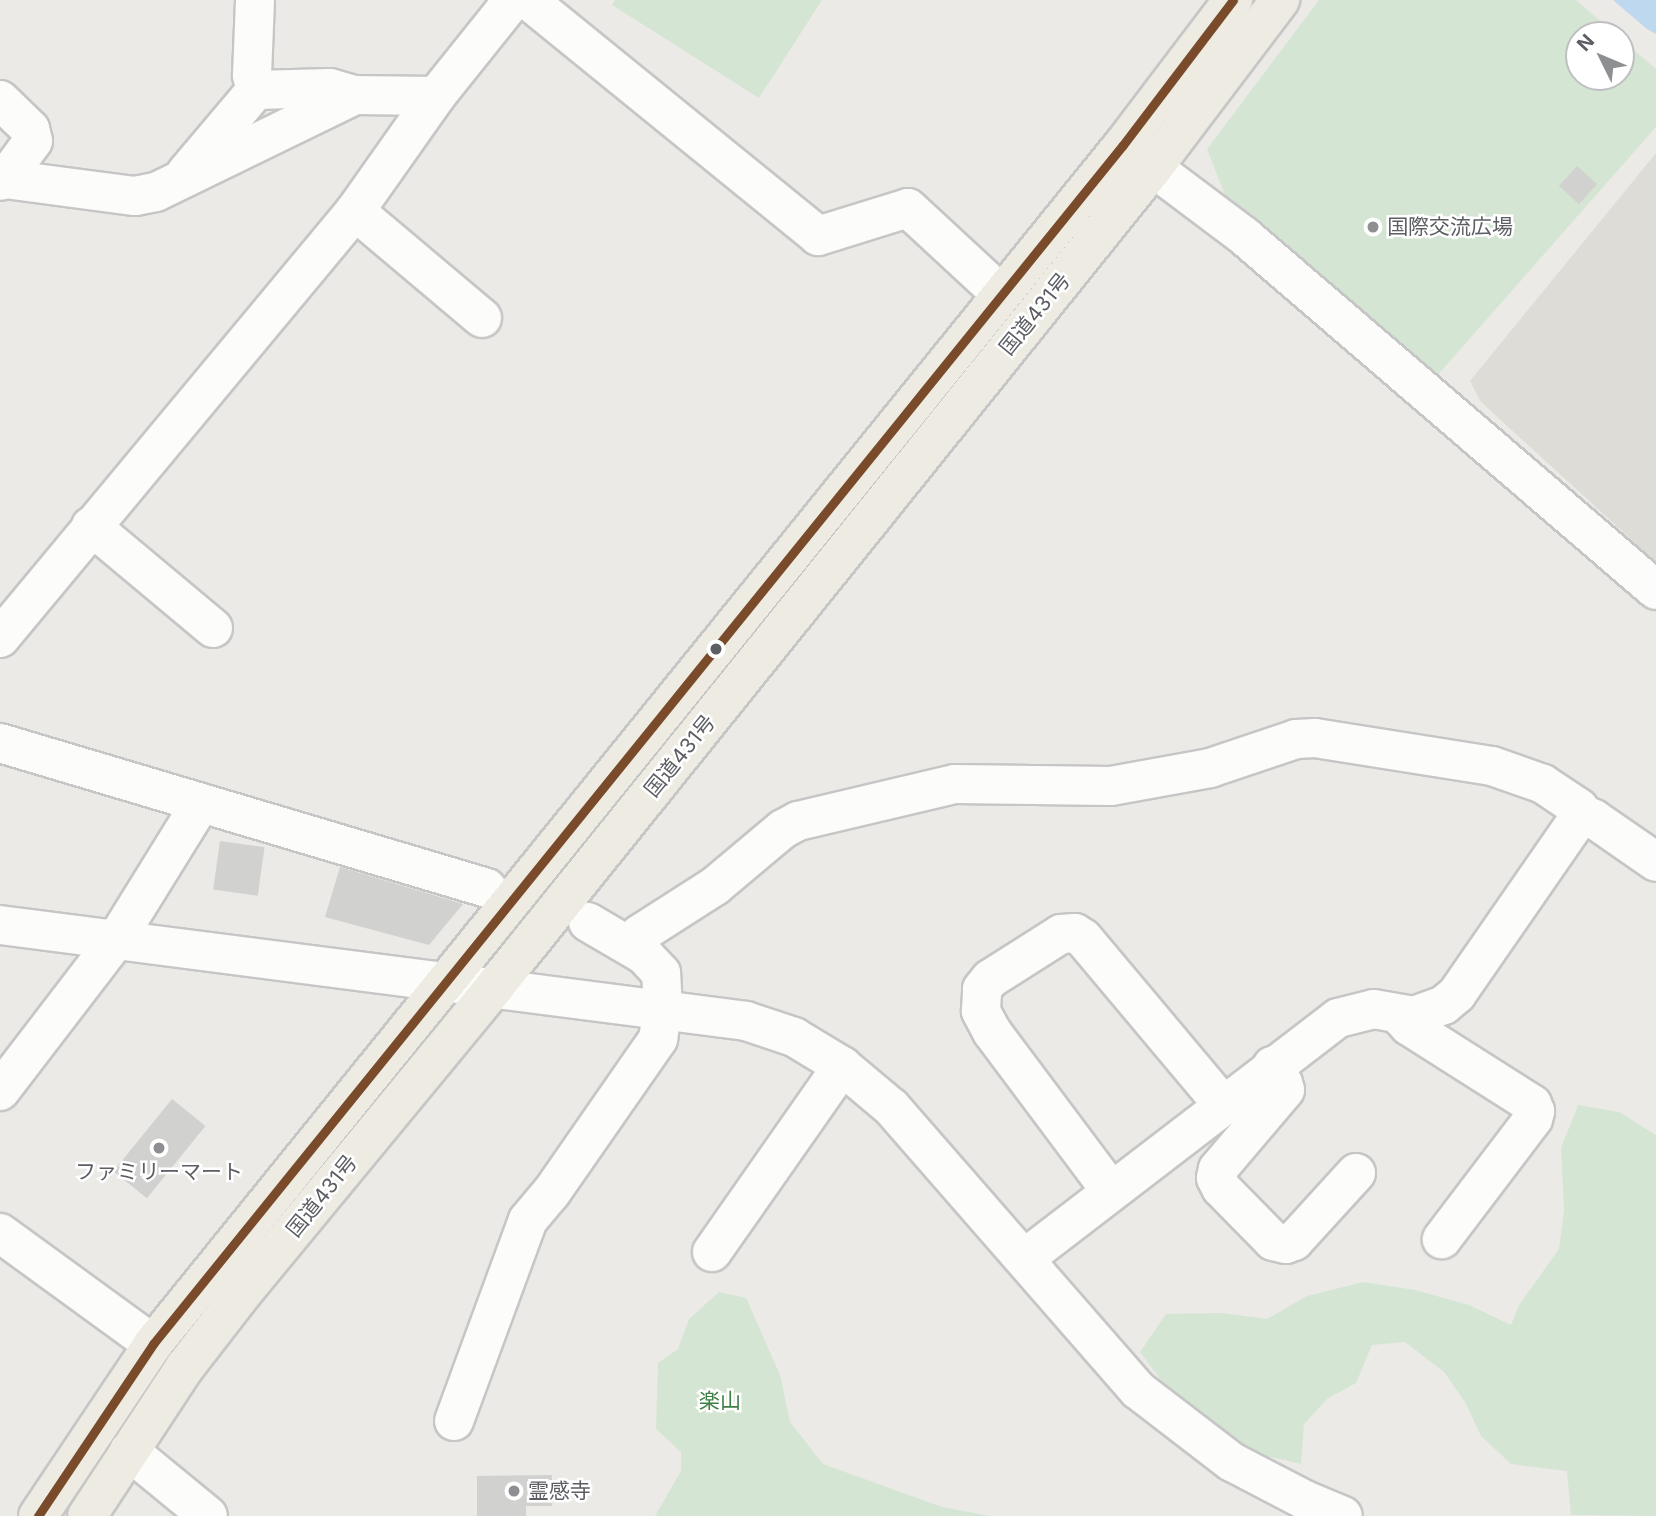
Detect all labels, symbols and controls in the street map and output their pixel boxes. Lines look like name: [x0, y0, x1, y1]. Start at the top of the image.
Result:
north arrow: [1565, 21, 1635, 91]
text: N: [1572, 30, 1599, 56]
place label: 国際交流広場: [1387, 214, 1513, 240]
marker: 国際交流広場: [1365, 219, 1381, 235]
street label: 国道431号: [994, 268, 1076, 360]
unlabelled marker: [709, 642, 723, 656]
street label: 国道431号: [639, 710, 721, 802]
marker: ファミリーマート: [151, 1140, 167, 1156]
street label: 国道431号: [281, 1150, 363, 1242]
place label: ファミリーマート: [75, 1159, 243, 1185]
park label: 楽山: [699, 1388, 741, 1414]
place label: 霊感寺: [528, 1478, 591, 1504]
marker: 霊感寺: [506, 1483, 522, 1499]

